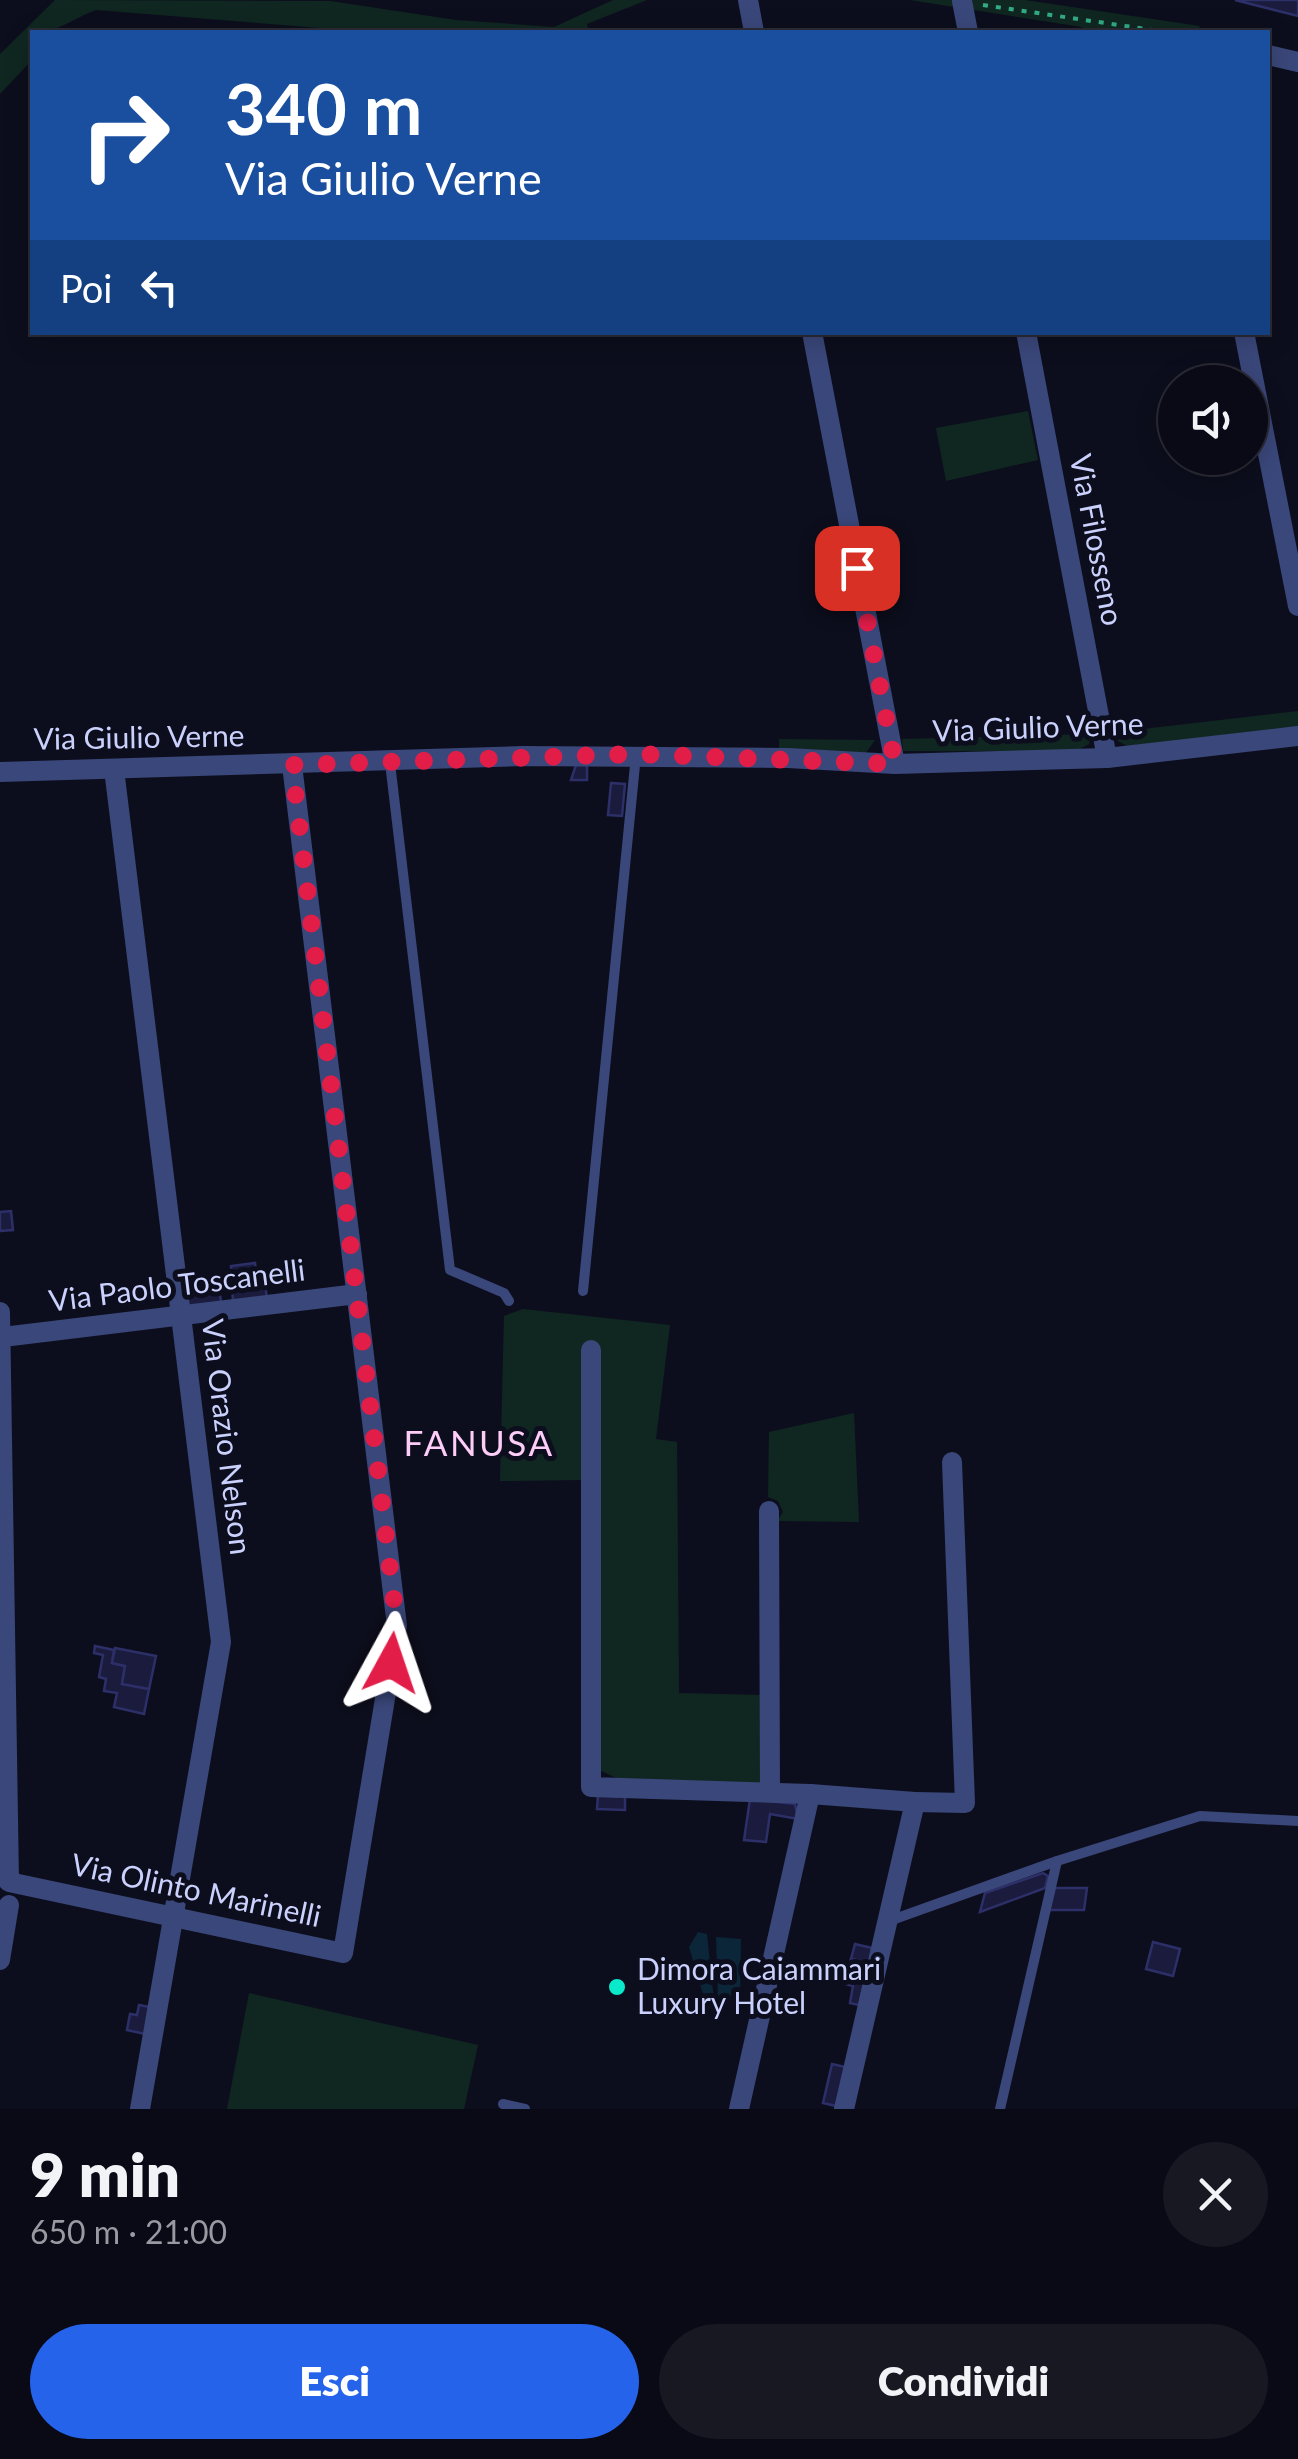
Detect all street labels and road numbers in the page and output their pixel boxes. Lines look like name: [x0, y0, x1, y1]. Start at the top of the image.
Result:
street label: Via Filosseno: [1064, 451, 1132, 628]
street label: Via Giulio Verne: [932, 704, 1144, 748]
street label: Via Giulio Verne: [33, 716, 245, 756]
street label: Via Paolo Toscanelli: [47, 1250, 307, 1318]
street label: Via Orazio Nelson: [196, 1317, 260, 1557]
street label: Via Olinto Marinelli: [68, 1845, 325, 1933]

